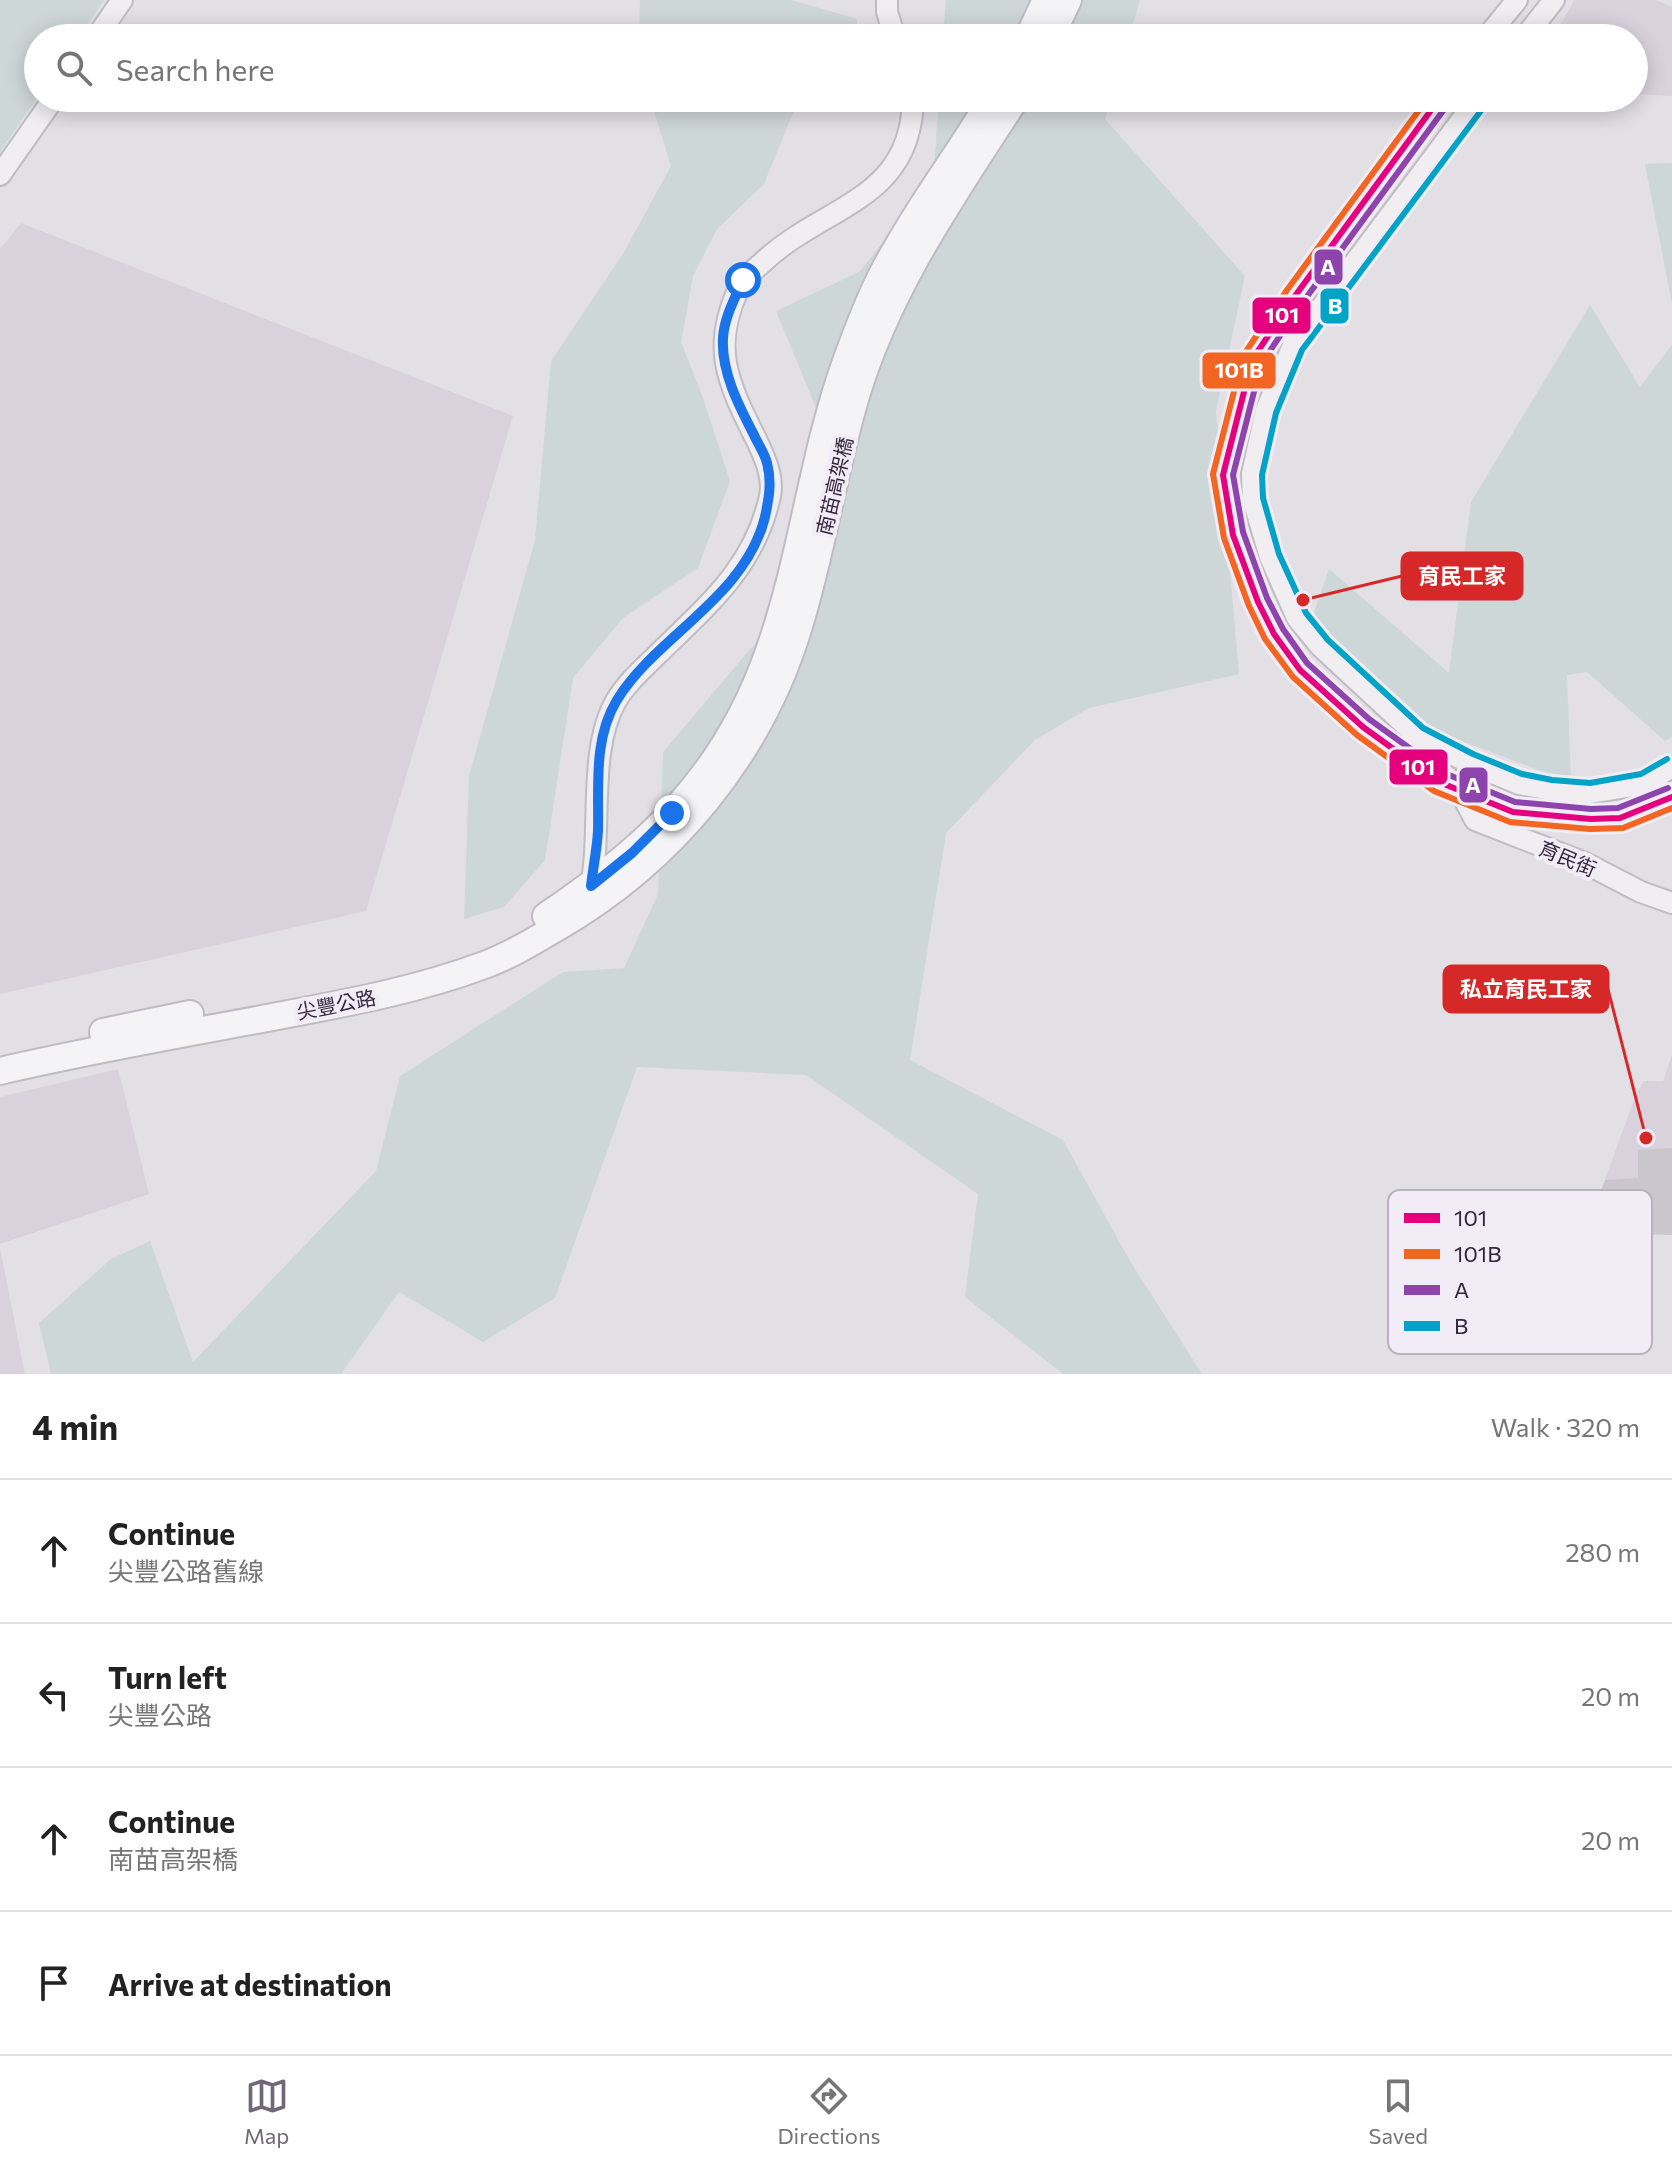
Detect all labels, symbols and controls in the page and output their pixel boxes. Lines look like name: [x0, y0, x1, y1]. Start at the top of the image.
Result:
search box: [24, 24, 1648, 112]
icon: search: [52, 46, 96, 90]
text: Search here: [116, 50, 275, 87]
line badge: A: [1313, 248, 1344, 286]
text: A: [1320, 253, 1336, 280]
route start: [725, 262, 761, 298]
line badge: B: [1319, 287, 1350, 325]
text: B: [1328, 292, 1342, 319]
line badge: 101: [1251, 296, 1312, 335]
text: 101: [1265, 301, 1299, 328]
line badge: 101B: [1201, 351, 1277, 390]
text: 101B: [1214, 356, 1264, 383]
street label: 南苗高架橋: [811, 435, 857, 537]
callout: 育民工家: [1402, 553, 1522, 599]
text: 育民工家: [1418, 562, 1506, 589]
line badge: 101: [1388, 748, 1449, 786]
text: 101: [1401, 753, 1435, 780]
line badge: A: [1458, 766, 1489, 804]
text: A: [1465, 771, 1481, 798]
route end: [654, 795, 690, 831]
street label: 育民街: [1536, 835, 1600, 881]
callout: 私立育民工家: [1444, 966, 1608, 1012]
text: 私立育民工家: [1460, 975, 1592, 1002]
street label: 尖豐公路: [294, 985, 378, 1023]
legend: [1388, 1190, 1652, 1354]
text: 101: [1454, 1204, 1487, 1231]
text: 101B: [1454, 1240, 1501, 1267]
text: A: [1454, 1276, 1469, 1303]
text: B: [1454, 1312, 1468, 1339]
text: 4 min: [32, 1405, 118, 1447]
text: Walk · 320 m: [1491, 1411, 1640, 1442]
text: Continue: [108, 1514, 235, 1551]
icon: ahead: [32, 1529, 76, 1573]
text: 280 m: [1565, 1536, 1640, 1567]
text: 尖豐公路舊線: [108, 1555, 264, 1586]
text: Turn left: [108, 1658, 227, 1695]
icon: left: [32, 1673, 76, 1717]
text: 20 m: [1581, 1680, 1640, 1711]
text: 尖豐公路: [108, 1699, 212, 1730]
text: Continue: [108, 1802, 235, 1839]
icon: ahead: [32, 1817, 76, 1861]
text: 20 m: [1581, 1824, 1640, 1855]
text: 南苗高架橋: [108, 1843, 238, 1874]
icon: arrive: [32, 1961, 76, 2005]
text: Arrive at destination: [108, 1965, 392, 2002]
tab: Map: [244, 2074, 289, 2149]
tab: Directions: [777, 2074, 881, 2149]
tab: Saved: [1369, 2074, 1428, 2149]

